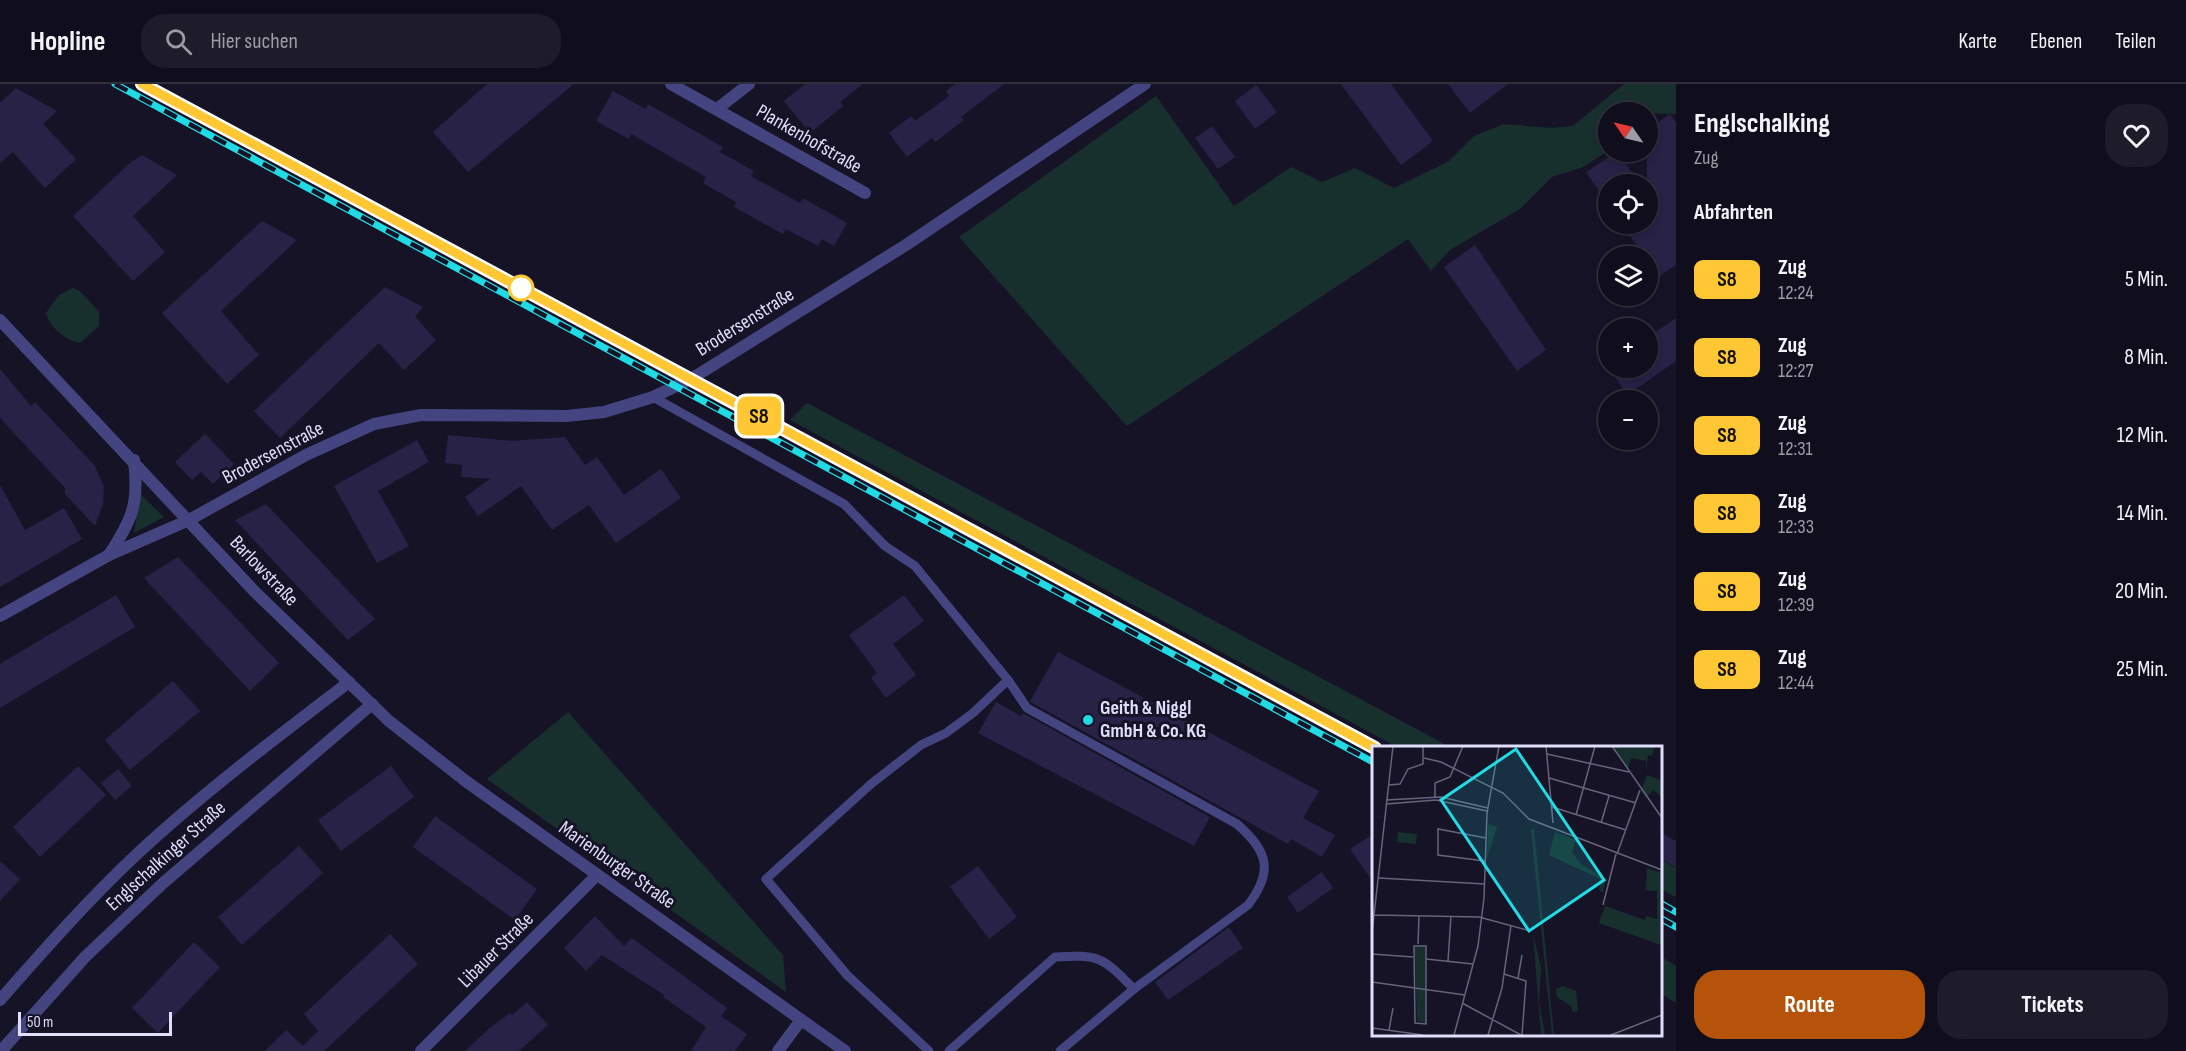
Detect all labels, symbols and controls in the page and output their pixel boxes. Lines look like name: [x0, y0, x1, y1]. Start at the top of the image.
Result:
search box: [141, 14, 561, 68]
text: Hopline: [30, 25, 105, 58]
icon: search: [162, 25, 195, 58]
text: Hier suchen: [210, 28, 298, 55]
text: Karte: [1959, 29, 1997, 54]
text: Ebenen: [2030, 29, 2082, 54]
text: Teilen: [2115, 29, 2156, 54]
street label: Plankenhofstraße: [752, 99, 866, 179]
north arrow: [1598, 102, 1658, 162]
map controls: [1598, 102, 1658, 450]
button: heart: [2105, 104, 2168, 167]
text: Englschalking: [1694, 107, 1830, 140]
text: Zug: [1694, 146, 1718, 170]
button: locate: [1598, 174, 1658, 234]
text: Abfahrten: [1694, 199, 1773, 226]
button: layers: [1598, 246, 1658, 306]
text: Zug: [1778, 254, 1806, 281]
text: 5 Min.: [2125, 266, 2168, 293]
text: S8: [1717, 267, 1737, 292]
unlabelled marker: [508, 275, 534, 301]
text: 12:24: [1778, 281, 1814, 305]
street label: Brodersenstraße: [692, 282, 798, 362]
button: +: [1598, 318, 1658, 378]
text: Zug: [1778, 332, 1806, 359]
text: 8 Min.: [2124, 344, 2168, 371]
text: S8: [1717, 345, 1737, 370]
text: 12:27: [1778, 359, 1814, 383]
button: −: [1598, 390, 1658, 450]
line badge: S8: [732, 396, 786, 436]
text: S8: [749, 404, 769, 429]
text: Zug: [1778, 410, 1806, 437]
street label: Brodersenstraße: [218, 416, 328, 490]
text: 12 Min.: [2117, 422, 2168, 449]
text: S8: [1717, 423, 1737, 448]
text: 12:31: [1778, 437, 1813, 461]
text: Zug: [1778, 488, 1806, 515]
text: 14 Min.: [2117, 500, 2168, 527]
text: S8: [1717, 501, 1737, 526]
text: 12:33: [1778, 515, 1814, 539]
street label: Barlowstraße: [225, 531, 303, 611]
text: Zug: [1778, 566, 1806, 593]
text: 20 Min.: [2115, 578, 2168, 605]
text: S8: [1717, 579, 1737, 604]
text: 12:39: [1778, 593, 1814, 617]
text: Zug: [1778, 644, 1806, 671]
text: 25 Min.: [2116, 656, 2168, 683]
text: S8: [1717, 657, 1737, 682]
text: 12:44: [1778, 671, 1814, 695]
place label: Geith & Niggl GmbH & Co. KG: [1100, 696, 1206, 743]
marker: Geith & Niggl GmbH & Co. KG: [1081, 713, 1095, 727]
inset map: [1372, 746, 1661, 1036]
street label: Englschalkinger Straße: [101, 796, 231, 916]
street label: Marienburger Straße: [554, 816, 680, 914]
street label: Libauer Straße: [453, 907, 539, 993]
button: Route: [1694, 970, 1925, 1039]
button: Tickets: [1937, 970, 2168, 1039]
scale bar: [18, 1009, 172, 1036]
text: 50 m: [27, 1013, 53, 1032]

